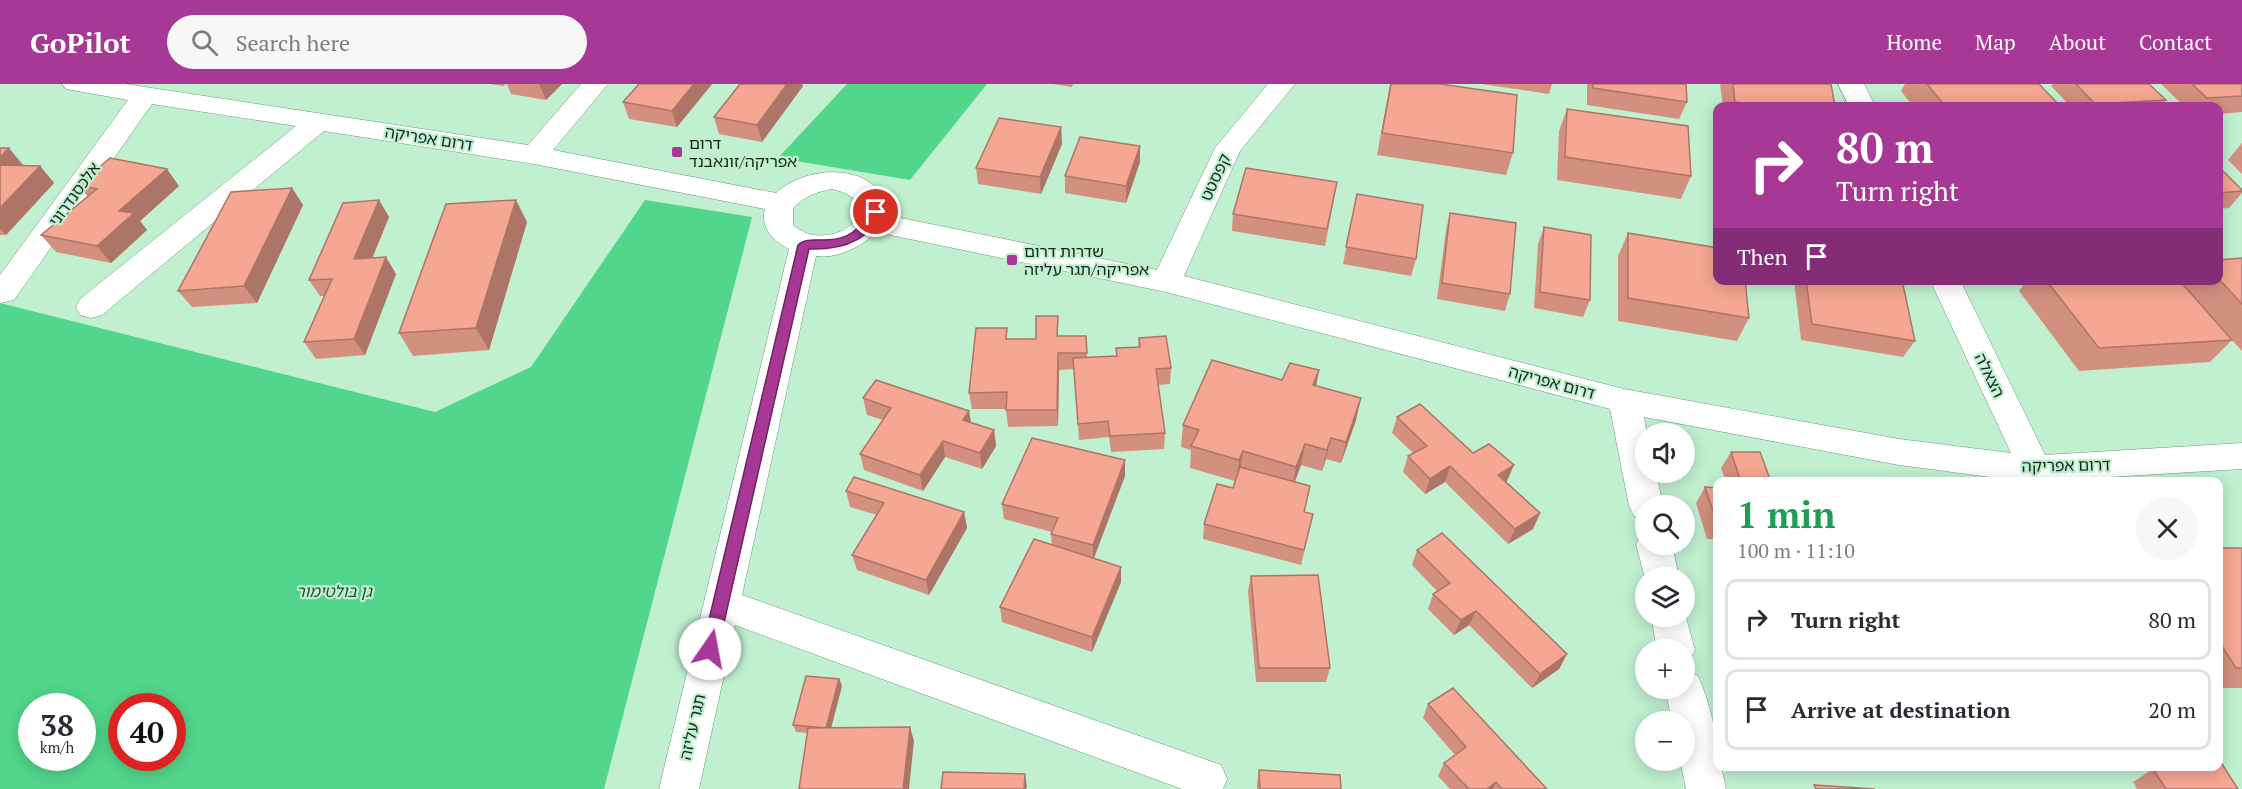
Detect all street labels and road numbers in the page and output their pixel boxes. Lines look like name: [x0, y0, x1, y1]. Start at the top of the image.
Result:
street label: דרום אפריקה: [384, 120, 475, 156]
street label: קפסטט: [1195, 150, 1235, 204]
street label: אלכסנדרוני: [43, 158, 105, 230]
street label: הצאלה: [1970, 349, 2010, 401]
street label: דרום אפריקה: [1506, 360, 1598, 404]
street label: דרום אפריקה: [2022, 453, 2111, 477]
street label: תגר עליזה: [674, 692, 710, 762]

